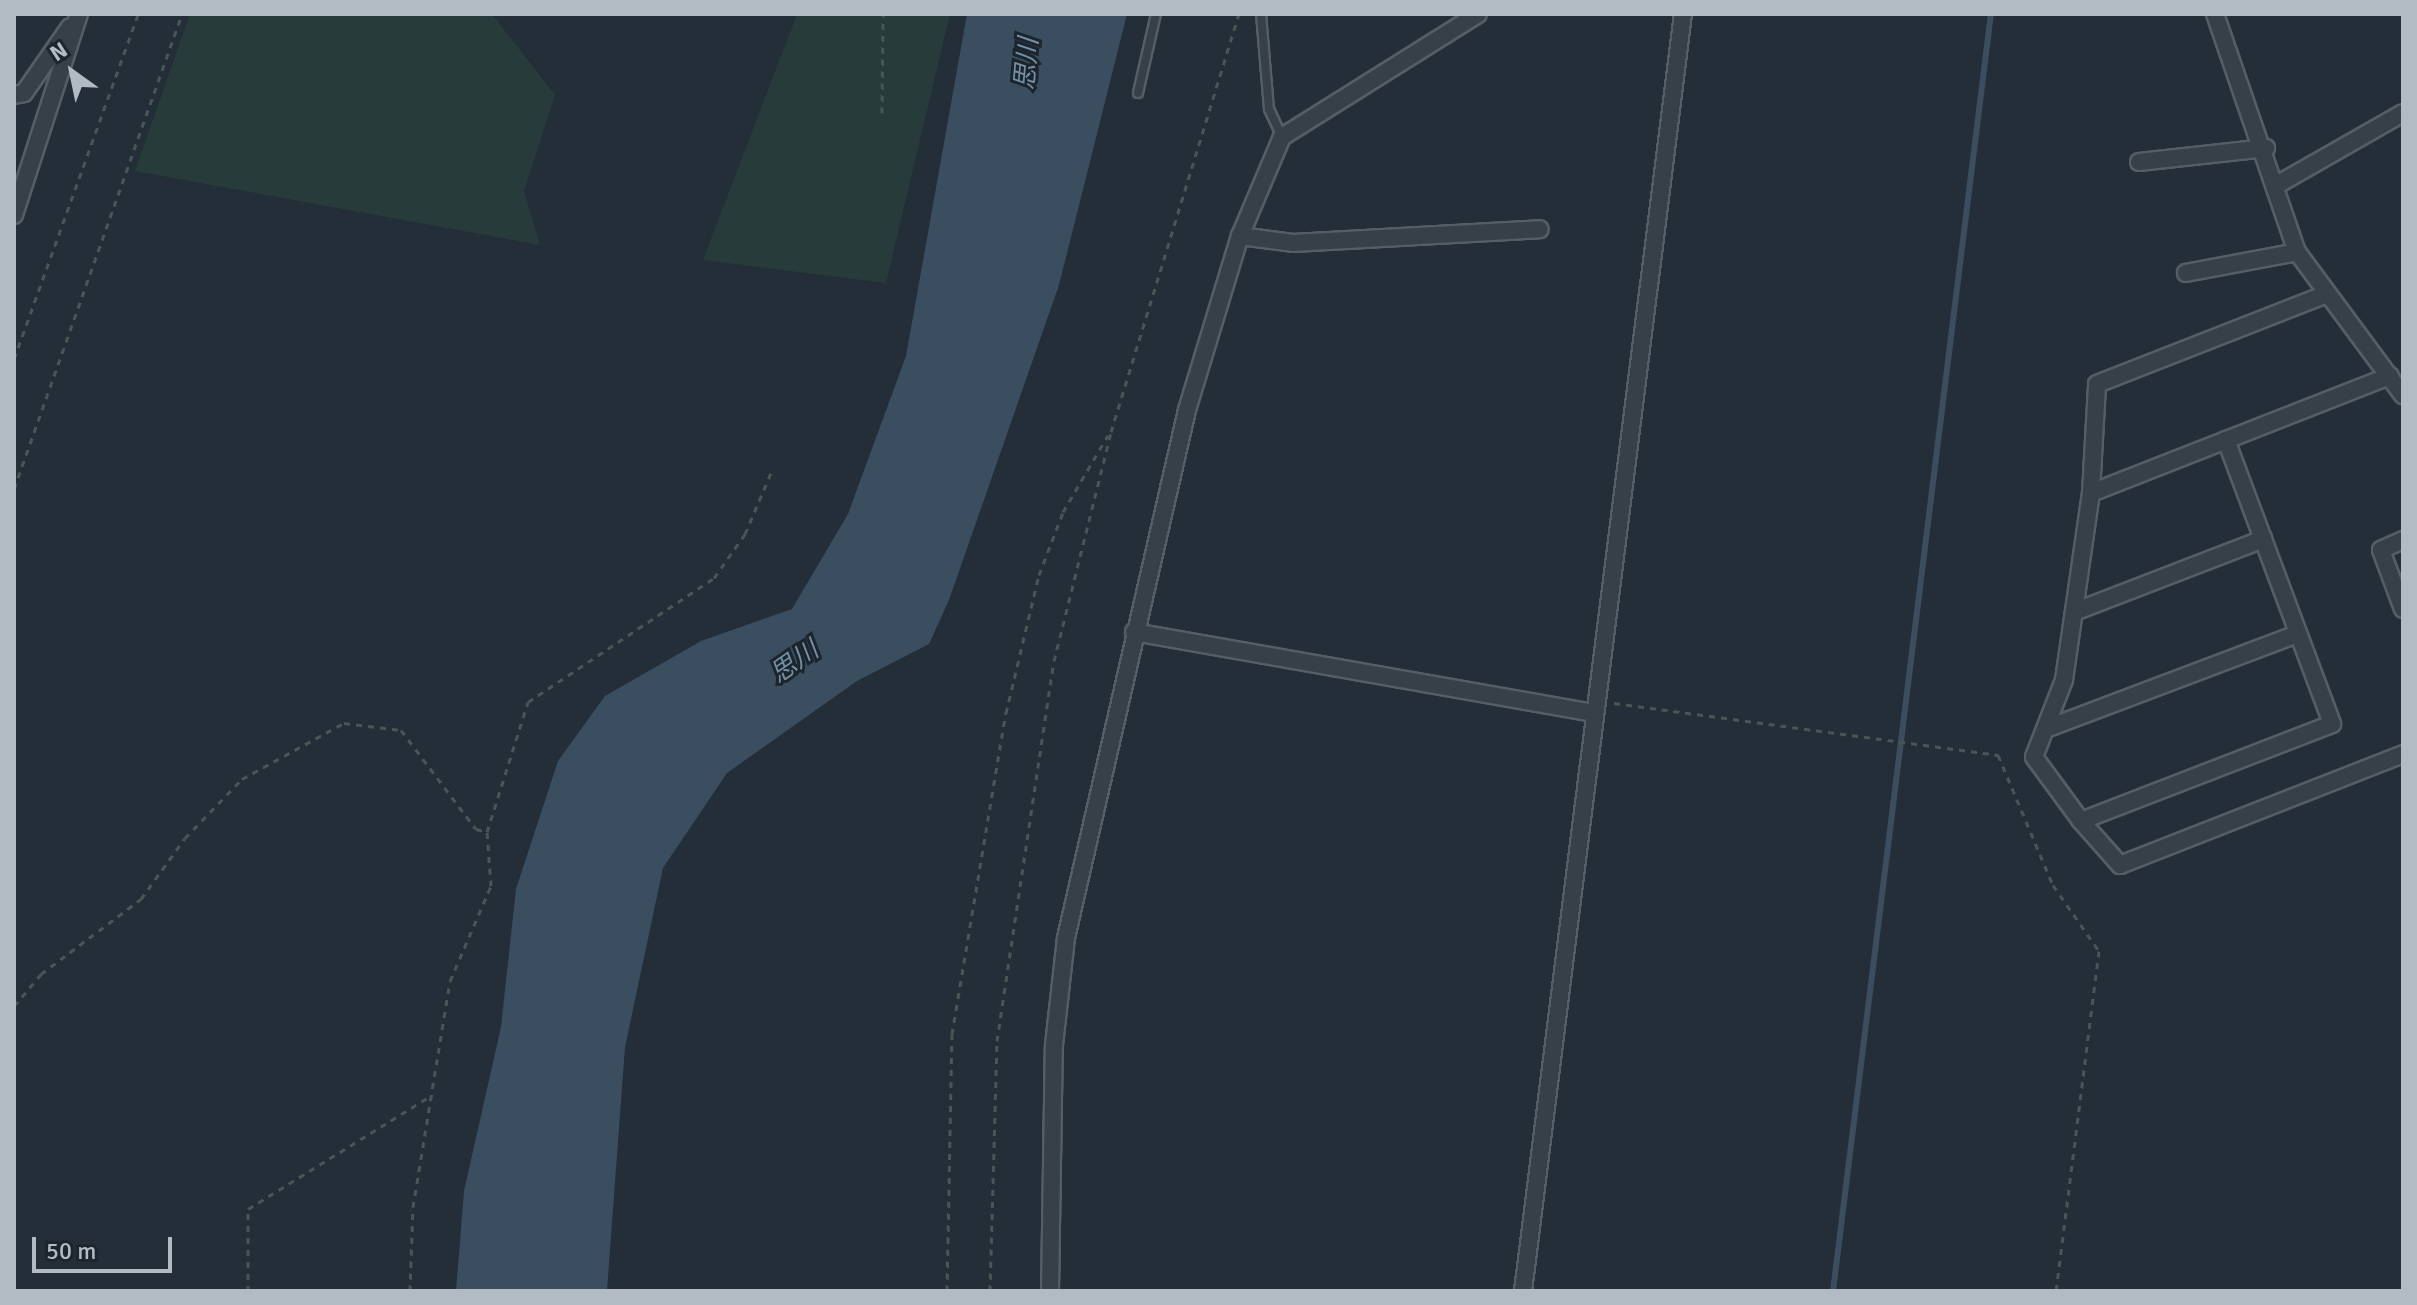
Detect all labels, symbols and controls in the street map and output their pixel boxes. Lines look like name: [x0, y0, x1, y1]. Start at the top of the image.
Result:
north arrow: [32, 32, 112, 112]
text: N: [45, 36, 72, 67]
water label: 思川: [1010, 37, 1046, 91]
water label: 思川: [765, 635, 825, 691]
scale bar: [36, 1221, 176, 1271]
text: 50 m: [46, 1236, 96, 1266]

